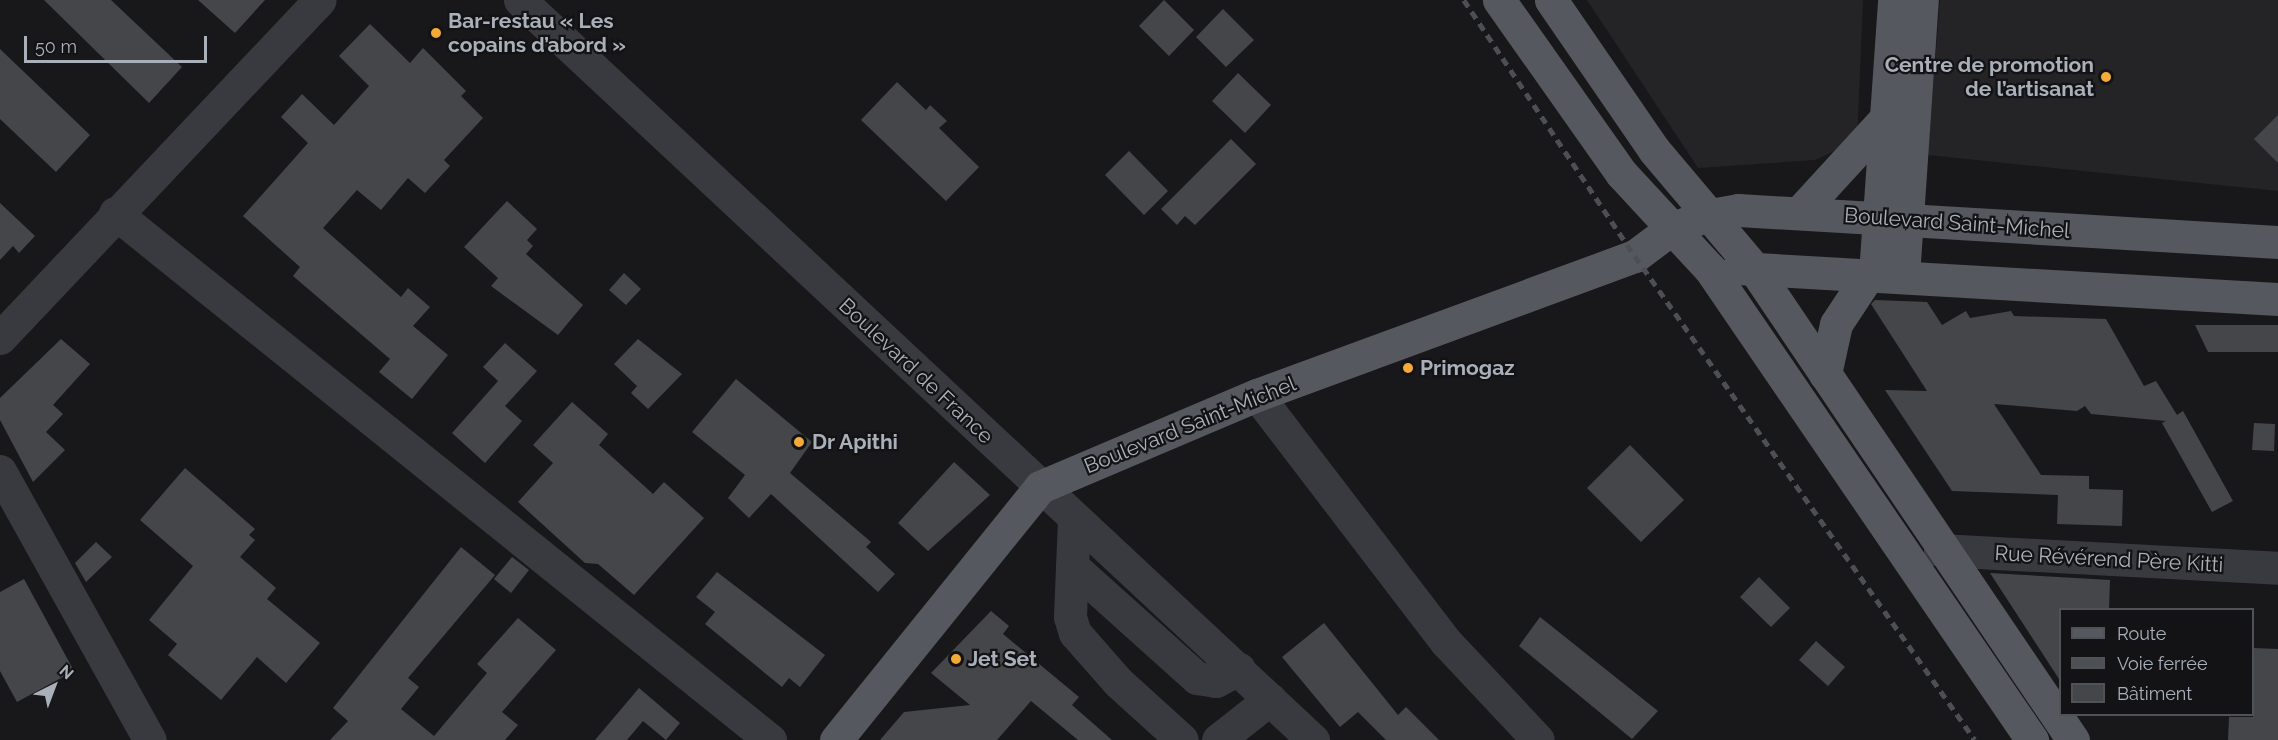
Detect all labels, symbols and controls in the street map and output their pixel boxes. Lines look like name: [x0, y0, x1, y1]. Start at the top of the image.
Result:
place label: Bar-restau « Les copains d’abord »: [448, 8, 626, 58]
scale bar: [27, 24, 210, 62]
marker: Bar-restau « Les copains d’abord »: [429, 26, 443, 40]
text: 50 m: [35, 36, 77, 57]
place label: Centre de promotion de l’artisanat: [1885, 52, 2094, 102]
marker: Centre de promotion de l’artisanat: [2099, 70, 2113, 84]
street label: Boulevard Saint-Michel: [1843, 203, 2071, 243]
street label: Boulevard de France: [834, 293, 998, 449]
place label: Primogaz: [1420, 355, 1515, 381]
marker: Primogaz: [1401, 361, 1415, 375]
street label: Boulevard Saint-Michel: [1080, 371, 1300, 479]
place label: Dr Apithi: [812, 429, 899, 455]
marker: Dr Apithi: [790, 433, 808, 451]
street label: Rue Révérend Père Kitti: [1994, 540, 2224, 578]
legend: [2059, 608, 2254, 716]
text: Route: [2117, 623, 2166, 644]
place label: Jet Set: [968, 646, 1037, 672]
marker: Jet Set: [949, 652, 963, 666]
text: Voie ferrée: [2117, 653, 2208, 674]
north arrow: [24, 656, 84, 716]
text: N: [55, 661, 77, 683]
text: Bâtiment: [2117, 683, 2192, 704]

